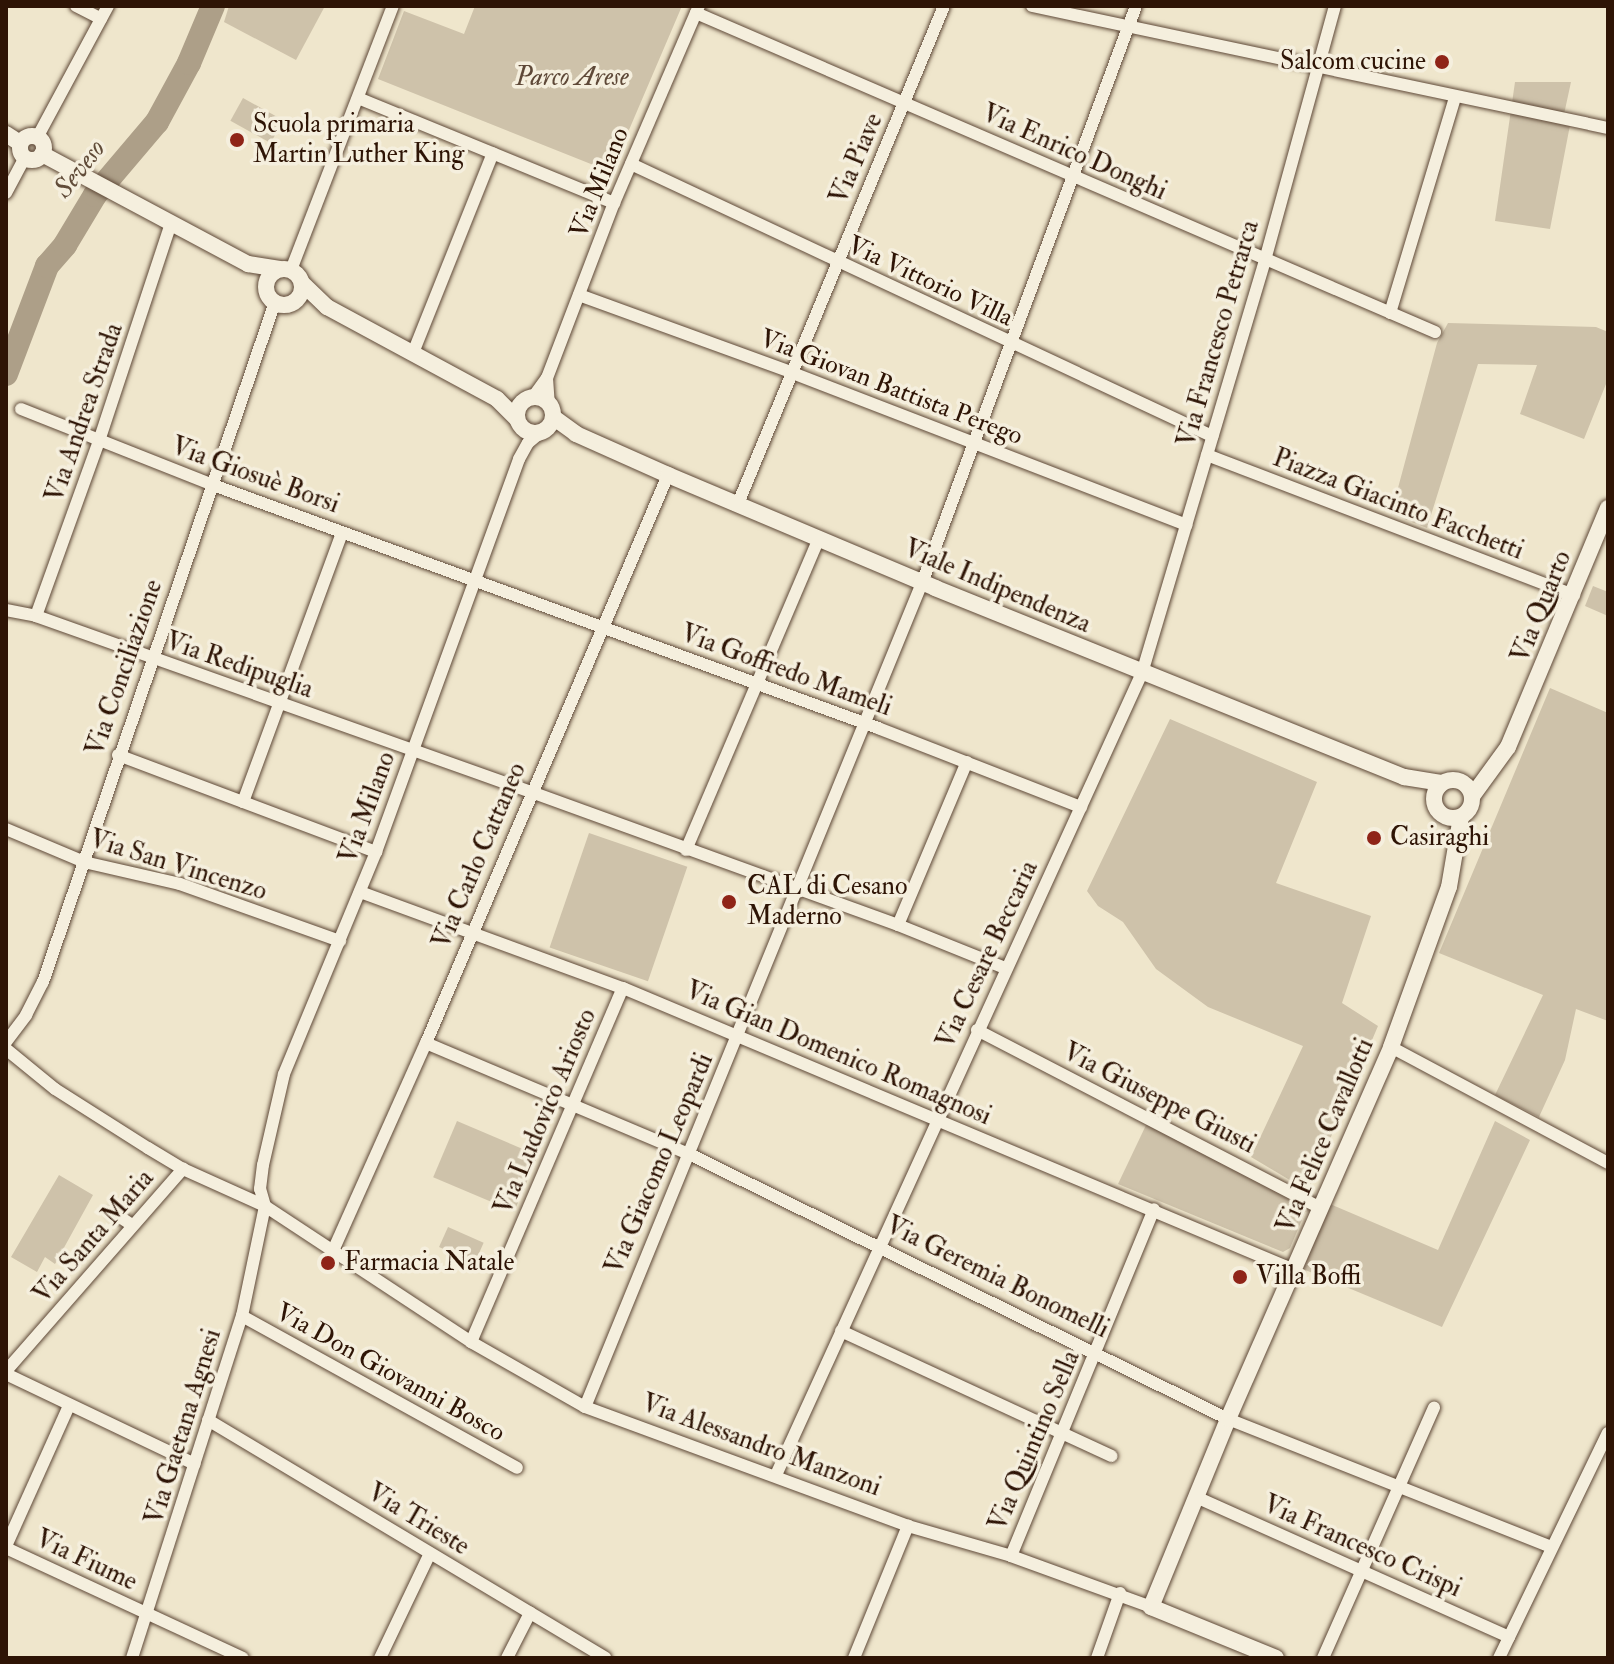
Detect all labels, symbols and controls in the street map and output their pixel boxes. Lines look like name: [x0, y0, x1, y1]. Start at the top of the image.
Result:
place label: Salcom cucine: [1280, 46, 1426, 78]
marker: Salcom cucine: [1433, 53, 1451, 71]
park label: Parco Arese: [515, 62, 629, 94]
street label: Via Enrico Donghi: [977, 98, 1171, 208]
place label: Scuola primaria Martin Luther King: [253, 109, 464, 170]
street label: Via Piave: [824, 109, 890, 209]
street label: Via Milano: [564, 123, 636, 243]
marker: Scuola primaria Martin Luther King: [228, 131, 246, 149]
water label: Seveso: [47, 133, 113, 205]
street label: Via Francesco Petrarca: [1172, 217, 1266, 451]
street label: Via Vittorio Villa: [842, 230, 1018, 334]
street label: Via Andrea Strada: [40, 319, 130, 507]
street label: Via Giovan Battista Perego: [755, 323, 1027, 453]
street label: Via Giosuè Borsi: [167, 431, 343, 521]
street label: Piazza Giacinto Facchetti: [1268, 443, 1528, 567]
street label: Viale Indipendenza: [899, 534, 1095, 640]
street label: Via Quarto: [1505, 546, 1579, 668]
street label: Via Conciliazione: [80, 576, 170, 760]
street label: Via Goffredo Mameli: [676, 618, 896, 724]
street label: Via Redipuglia: [161, 626, 317, 706]
street label: Via Milano: [333, 748, 403, 868]
street label: Via Carlo Cattaneo: [427, 758, 533, 954]
place label: Casiraghi: [1390, 822, 1489, 854]
street label: Via San Vincenzo: [86, 824, 270, 908]
marker: Casiraghi: [1365, 829, 1383, 847]
street label: Via Cesare Beccaria: [931, 856, 1045, 1054]
place label: CAL di Cesano Maderno: [747, 871, 907, 932]
marker: CAL di Cesano Maderno: [718, 891, 740, 913]
street label: Via Gian Domenico Romagnosi: [680, 975, 996, 1133]
street label: Via Ludovico Ariosto: [489, 1004, 603, 1220]
street label: Via Felice Cavallotti: [1271, 1034, 1381, 1238]
street label: Via Giuseppe Giusti: [1057, 1037, 1261, 1161]
street label: Via Giacomo Leopardi: [599, 1049, 721, 1279]
street label: Via Santa Maria: [27, 1164, 161, 1310]
street label: Via Geremia Bonomelli: [880, 1210, 1114, 1346]
place label: Farmacia Natale: [344, 1247, 514, 1279]
marker: Farmacia Natale: [319, 1254, 337, 1272]
place label: Villa Boffi: [1256, 1261, 1361, 1293]
marker: Villa Boffi: [1231, 1268, 1249, 1286]
street label: Via Don Giovanni Bosco: [270, 1297, 510, 1449]
street label: Via Gaetana Agnesi: [139, 1325, 229, 1529]
street label: Via Quintino Sella: [983, 1346, 1087, 1536]
street label: Via Alessandro Manzoni: [637, 1388, 885, 1504]
street label: Via Trieste: [361, 1477, 475, 1563]
street label: Via Francesco Crispi: [1258, 1489, 1466, 1605]
street label: Via Fiume: [30, 1524, 142, 1598]

